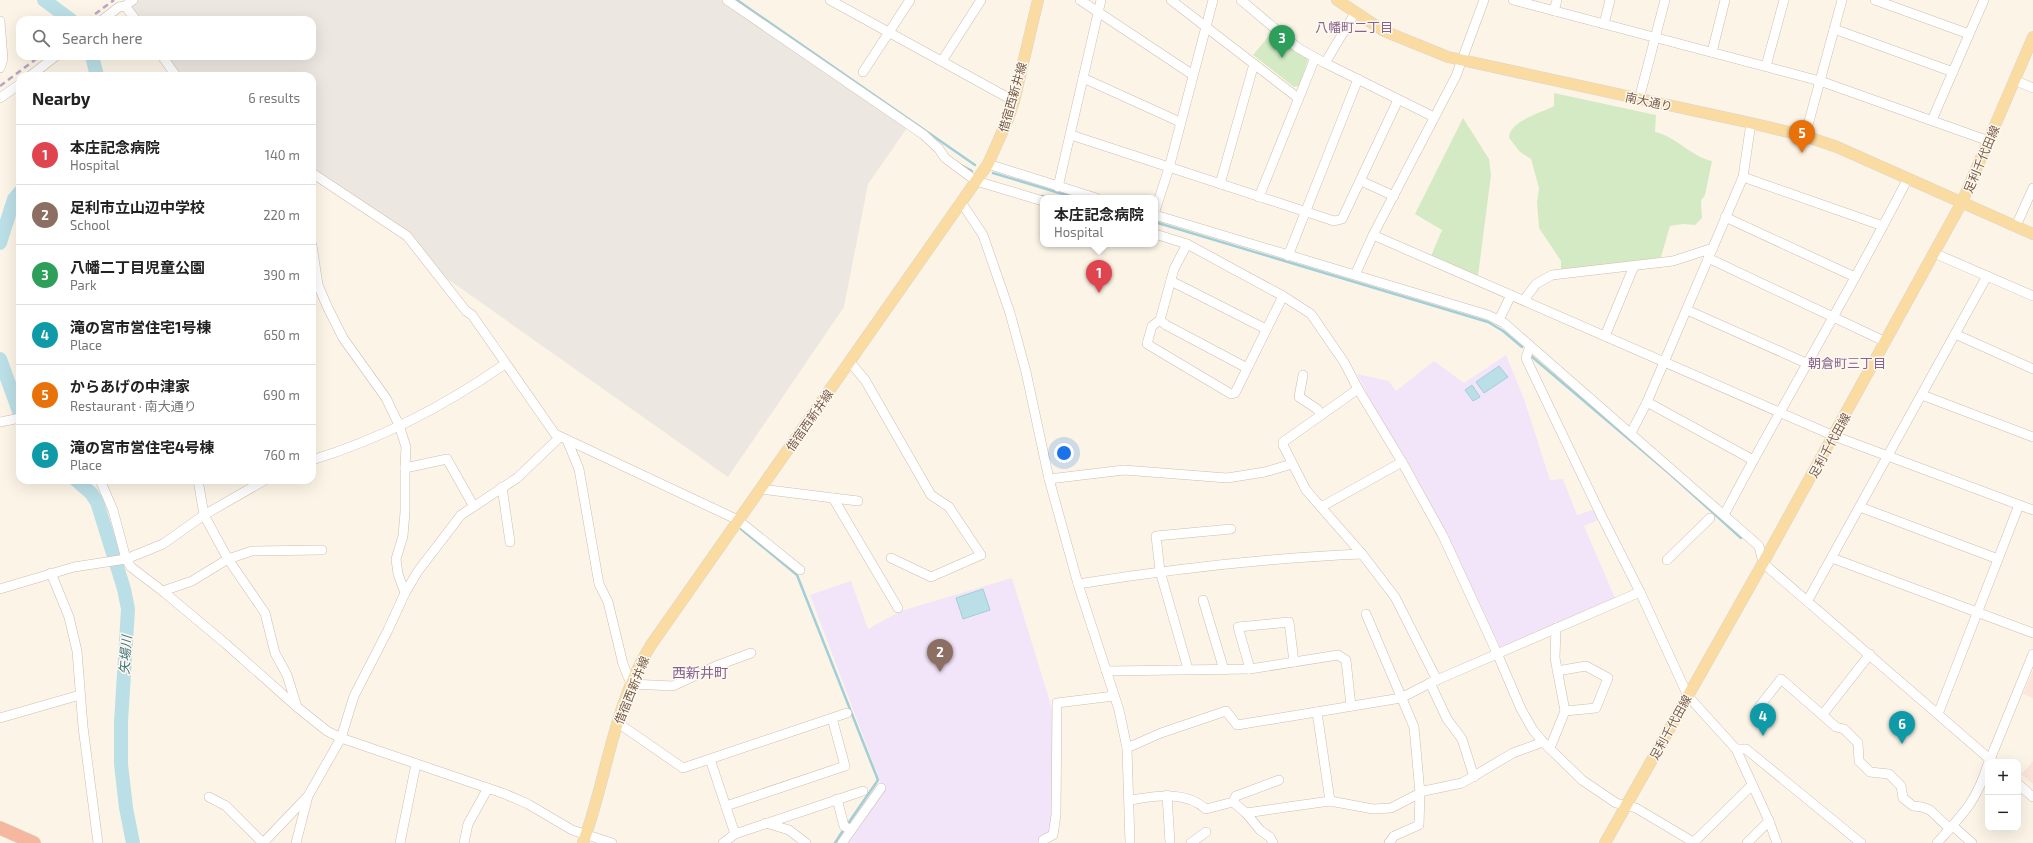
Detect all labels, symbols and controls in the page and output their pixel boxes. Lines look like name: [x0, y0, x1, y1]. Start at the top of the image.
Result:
search box: [16, 16, 316, 60]
district label: 八幡町二丁目: [1315, 19, 1393, 35]
pin: 3: [1269, 25, 1295, 58]
icon: search: [30, 27, 52, 49]
text: Search here: [62, 29, 143, 47]
street label: 借宿西新井線: [995, 60, 1029, 134]
text: Nearby: [32, 88, 90, 108]
street label: 南大通り: [1624, 89, 1674, 113]
text: 6 results: [248, 90, 300, 106]
pin: 5: [1789, 120, 1815, 153]
street label: 足利千代田線: [1960, 123, 2002, 195]
text: 本庄記念病院: [70, 138, 160, 156]
text: 1: [42, 147, 48, 163]
text: 140 m: [265, 147, 300, 163]
text: Hospital: [70, 157, 119, 173]
popup: [1040, 195, 1158, 247]
text: 足利市立山辺中学校: [70, 198, 205, 216]
text: 本庄記念病院: [1054, 205, 1144, 223]
text: 2: [41, 207, 49, 223]
text: 220 m: [263, 207, 300, 223]
text: School: [70, 217, 110, 233]
text: Hospital: [1054, 224, 1103, 240]
text: 八幡二丁目児童公園: [70, 258, 205, 276]
pin: 1: [1086, 260, 1112, 293]
text: 3: [41, 267, 49, 283]
text: 390 m: [263, 267, 300, 283]
text: Park: [70, 277, 97, 293]
text: 滝の宮市営住宅1号棟: [70, 318, 211, 336]
text: 4: [41, 327, 49, 343]
text: 650 m: [263, 327, 300, 343]
text: Place: [70, 337, 102, 353]
district label: 朝倉町三丁目: [1808, 355, 1886, 371]
text: からあげの中津家: [70, 377, 190, 395]
street label: 借宿西新井線: [783, 386, 835, 454]
text: 5: [41, 387, 49, 403]
text: 690 m: [263, 387, 300, 403]
text: Restaurant · 南大通り: [70, 398, 197, 414]
street label: 足利千代田線: [1805, 410, 1853, 480]
text: 滝の宮市営住宅4号棟: [70, 438, 215, 456]
your location: [1054, 443, 1074, 463]
text: 6: [41, 447, 49, 463]
text: 760 m: [264, 447, 300, 463]
text: Place: [70, 457, 102, 473]
water label: 矢場川: [116, 633, 134, 675]
pin: 2: [927, 639, 953, 672]
street label: 借宿西新井線: [611, 654, 651, 726]
district label: 西新井町: [672, 664, 728, 681]
street label: 足利千代田線: [1646, 692, 1694, 762]
pin: 4: [1750, 703, 1776, 736]
pin: 6: [1889, 711, 1915, 744]
map controls: [1985, 759, 2021, 831]
button: +: [1985, 759, 2021, 795]
button: −: [1985, 795, 2021, 831]

